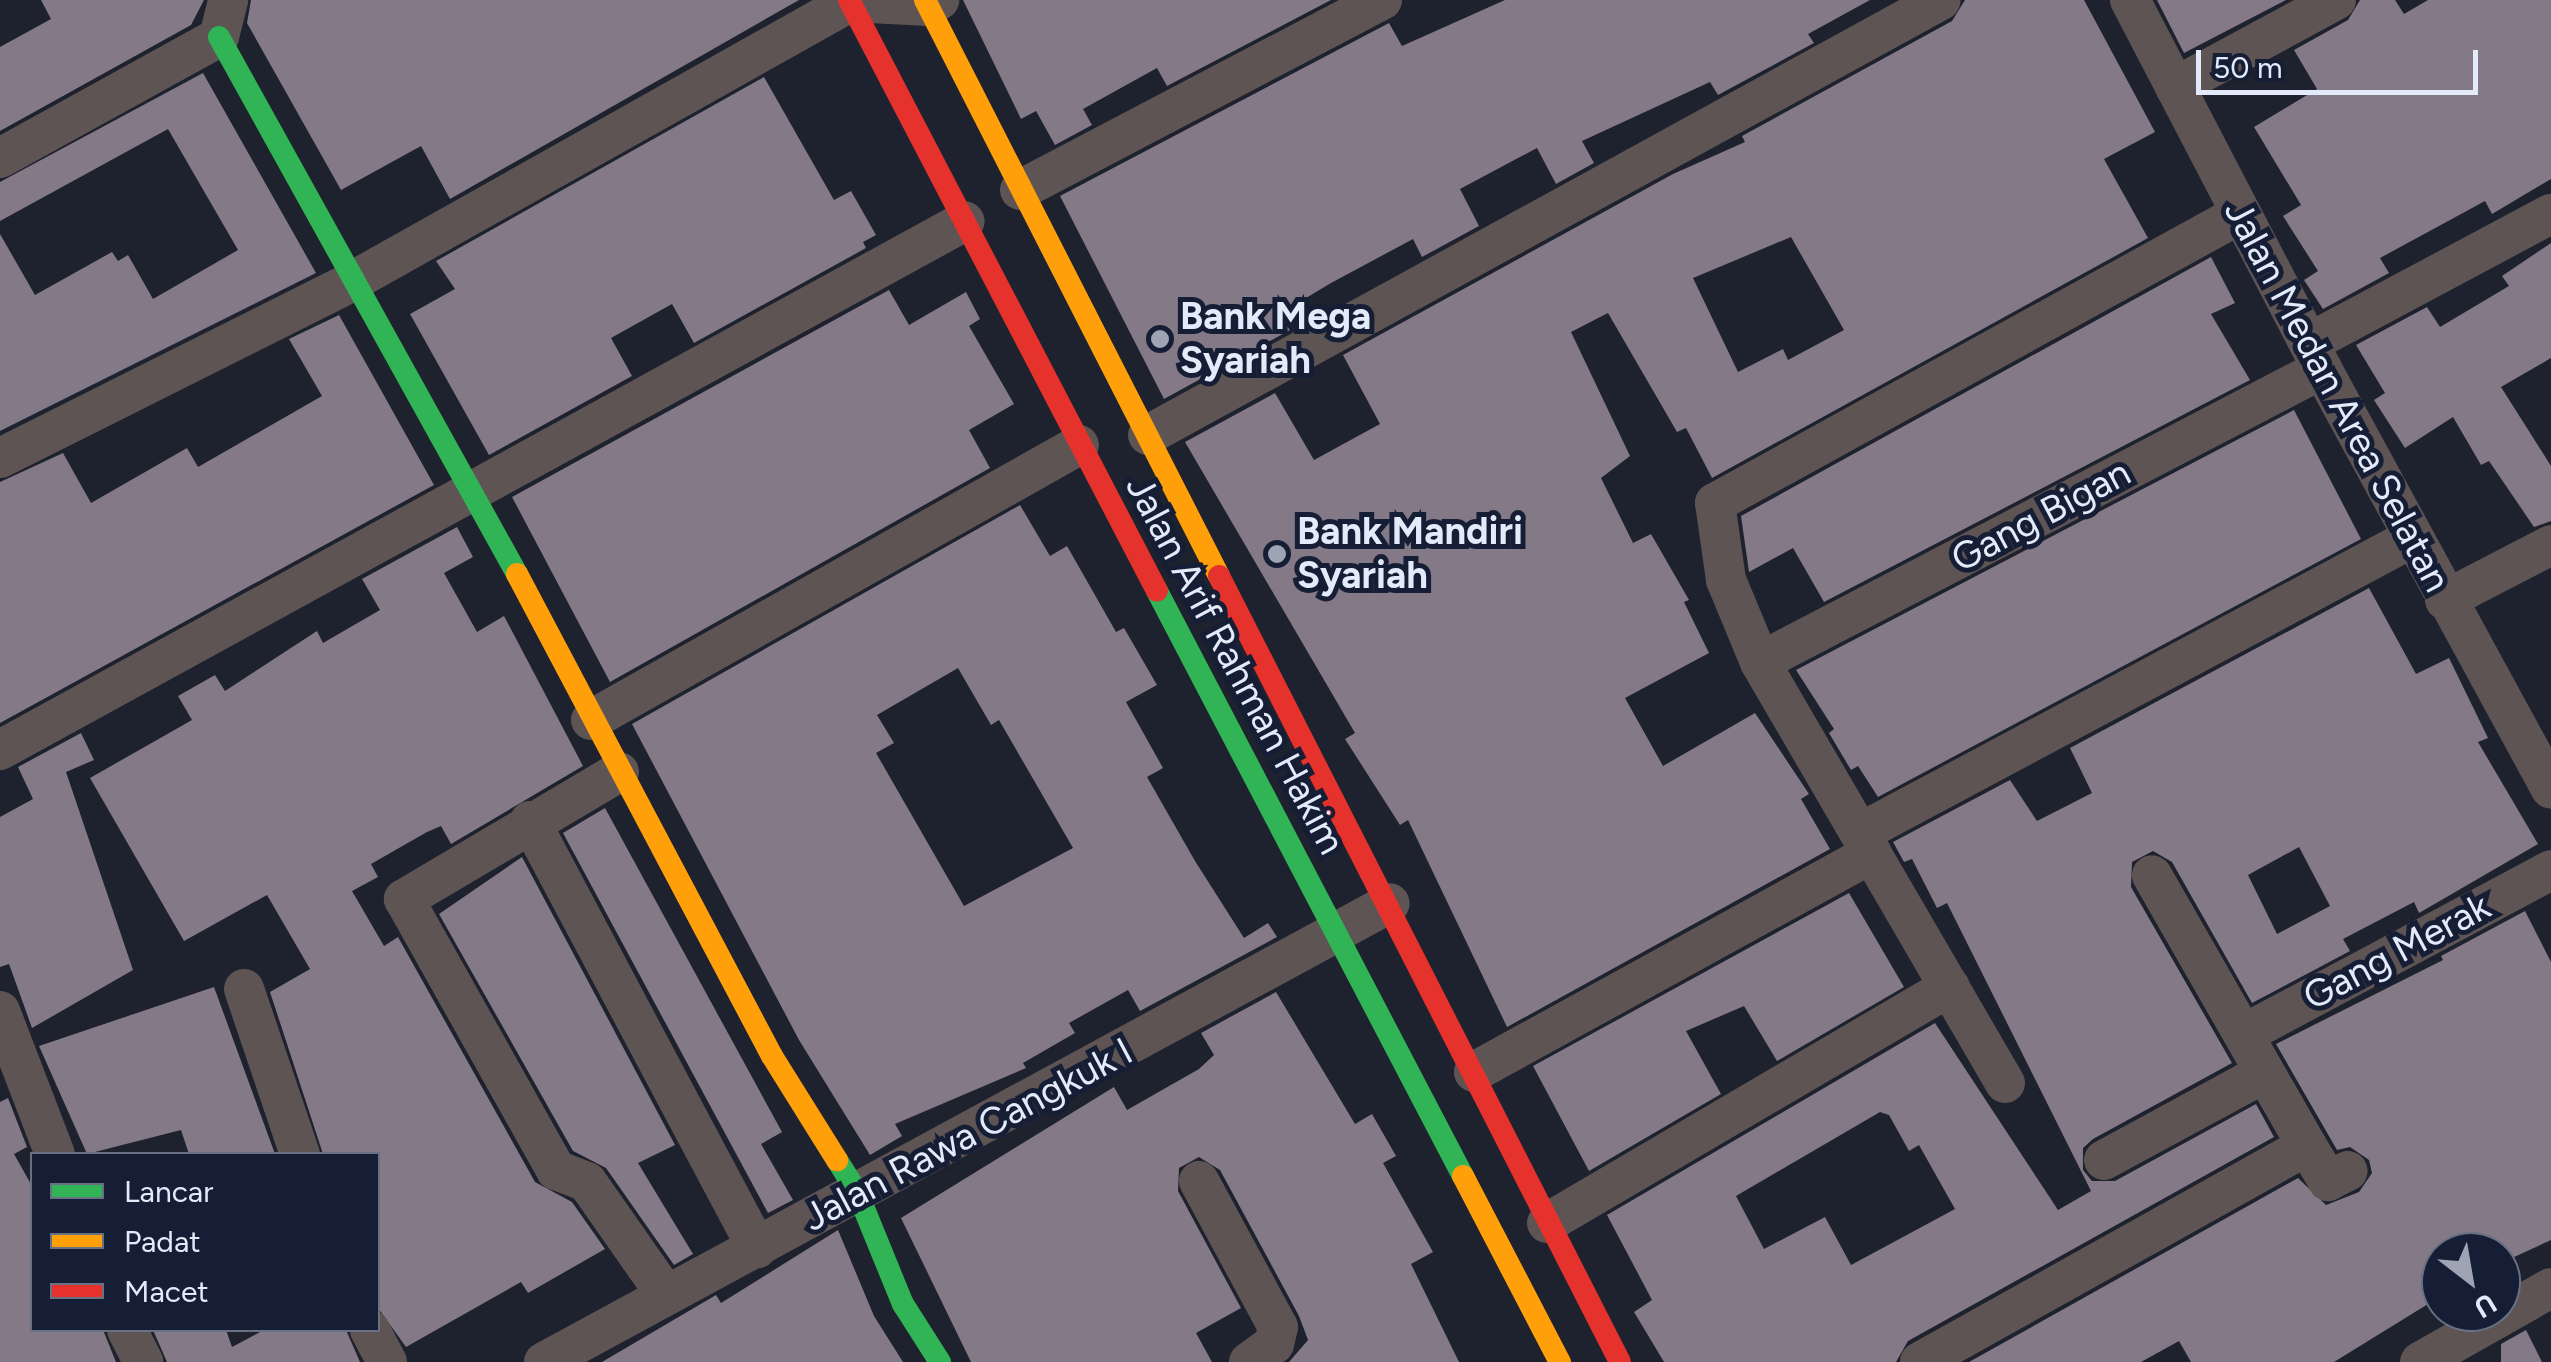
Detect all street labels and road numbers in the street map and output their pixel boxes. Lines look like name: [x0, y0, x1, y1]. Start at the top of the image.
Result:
street label: Jalan Medan Area Selatan: [2214, 192, 2460, 600]
street label: Gang Bigan: [1944, 450, 2138, 582]
street label: Jalan Arif Rahman Hakim: [1116, 468, 1354, 862]
street label: Gang Merak: [2296, 884, 2498, 1020]
street label: Jalan Rawa Cangkuk I: [796, 1029, 1140, 1241]

